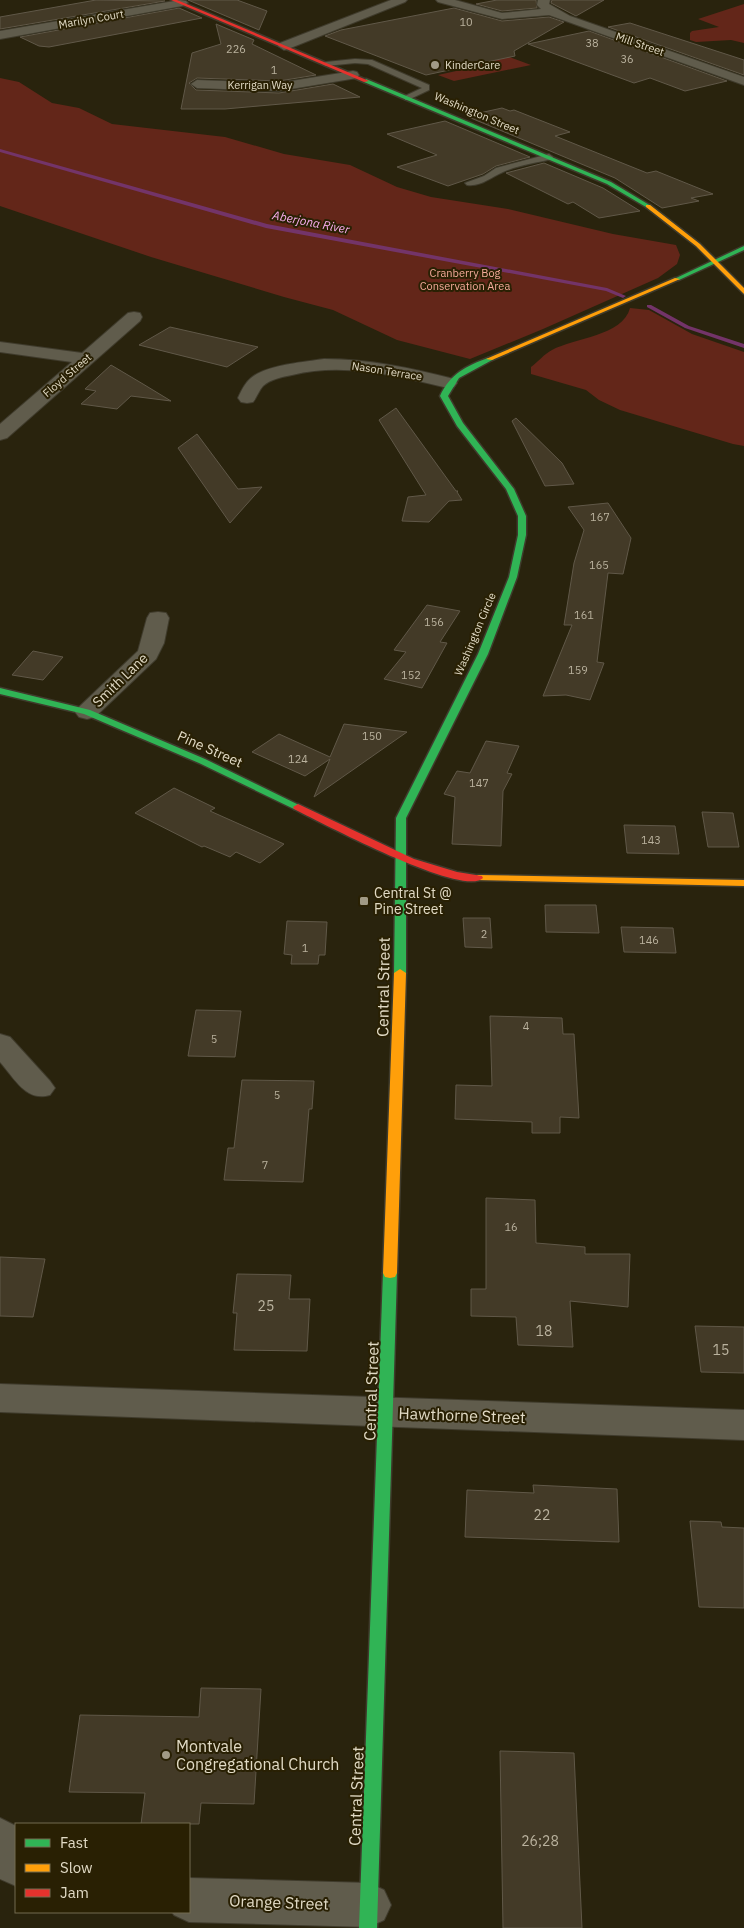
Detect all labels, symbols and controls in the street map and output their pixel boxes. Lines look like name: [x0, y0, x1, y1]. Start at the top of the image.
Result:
street label: Marilyn Court: [57, 6, 125, 32]
house number: 10: [459, 15, 473, 29]
street label: Mill Street: [614, 29, 666, 59]
house number: 38: [585, 36, 599, 50]
house number: 226: [226, 42, 246, 56]
house number: 36: [620, 52, 634, 66]
place label: KinderCare: [445, 58, 500, 72]
marker: KinderCare: [429, 59, 441, 71]
house number: 1: [271, 63, 278, 77]
street label: Kerrigan Way: [227, 78, 293, 92]
street label: Washington Street: [432, 89, 522, 137]
water label: Aberjona River: [270, 207, 351, 237]
park label: Cranberry Bog Conservation Area: [420, 266, 510, 293]
street label: Floyd Street: [40, 350, 94, 400]
street label: Nason Terrace: [351, 359, 423, 383]
house number: 167: [590, 510, 610, 524]
house number: 165: [589, 558, 609, 572]
street label: Washington Circle: [451, 590, 499, 678]
house number: 161: [574, 608, 594, 622]
house number: 156: [424, 615, 444, 629]
street label: Smith Lane: [89, 649, 152, 711]
house number: 159: [568, 663, 588, 677]
house number: 152: [401, 668, 421, 682]
street label: Pine Street: [175, 727, 245, 771]
house number: 150: [362, 729, 382, 743]
house number: 124: [288, 752, 308, 766]
house number: 147: [469, 776, 489, 790]
house number: 143: [641, 833, 661, 847]
place label: Central St @ Pine Street: [374, 884, 452, 918]
marker: Central St @ Pine Street: [358, 895, 370, 907]
house number: 2: [481, 927, 487, 941]
house number: 146: [639, 933, 659, 947]
street label: Central Street: [372, 937, 394, 1037]
house number: 1: [302, 941, 309, 955]
house number: 4: [523, 1019, 530, 1033]
house number: 5: [211, 1032, 217, 1046]
house number: 5: [274, 1088, 280, 1102]
house number: 7: [262, 1158, 268, 1172]
house number: 16: [504, 1220, 518, 1234]
house number: 25: [258, 1297, 274, 1315]
house number: 18: [536, 1322, 552, 1340]
street label: Central Street: [359, 1341, 383, 1441]
house number: 15: [713, 1341, 729, 1359]
street label: Hawthorne Street: [398, 1403, 526, 1427]
house number: 22: [534, 1506, 550, 1524]
place label: Montvale Congregational Church: [176, 1736, 339, 1774]
street label: Central Street: [344, 1746, 368, 1846]
marker: Montvale Congregational Church: [160, 1749, 172, 1761]
legend: [15, 1823, 190, 1913]
house number: 26;28: [521, 1832, 559, 1850]
text: Fast: [60, 1833, 88, 1852]
text: Slow: [60, 1858, 93, 1877]
text: Jam: [60, 1883, 89, 1902]
street label: Orange Street: [229, 1890, 329, 1914]

